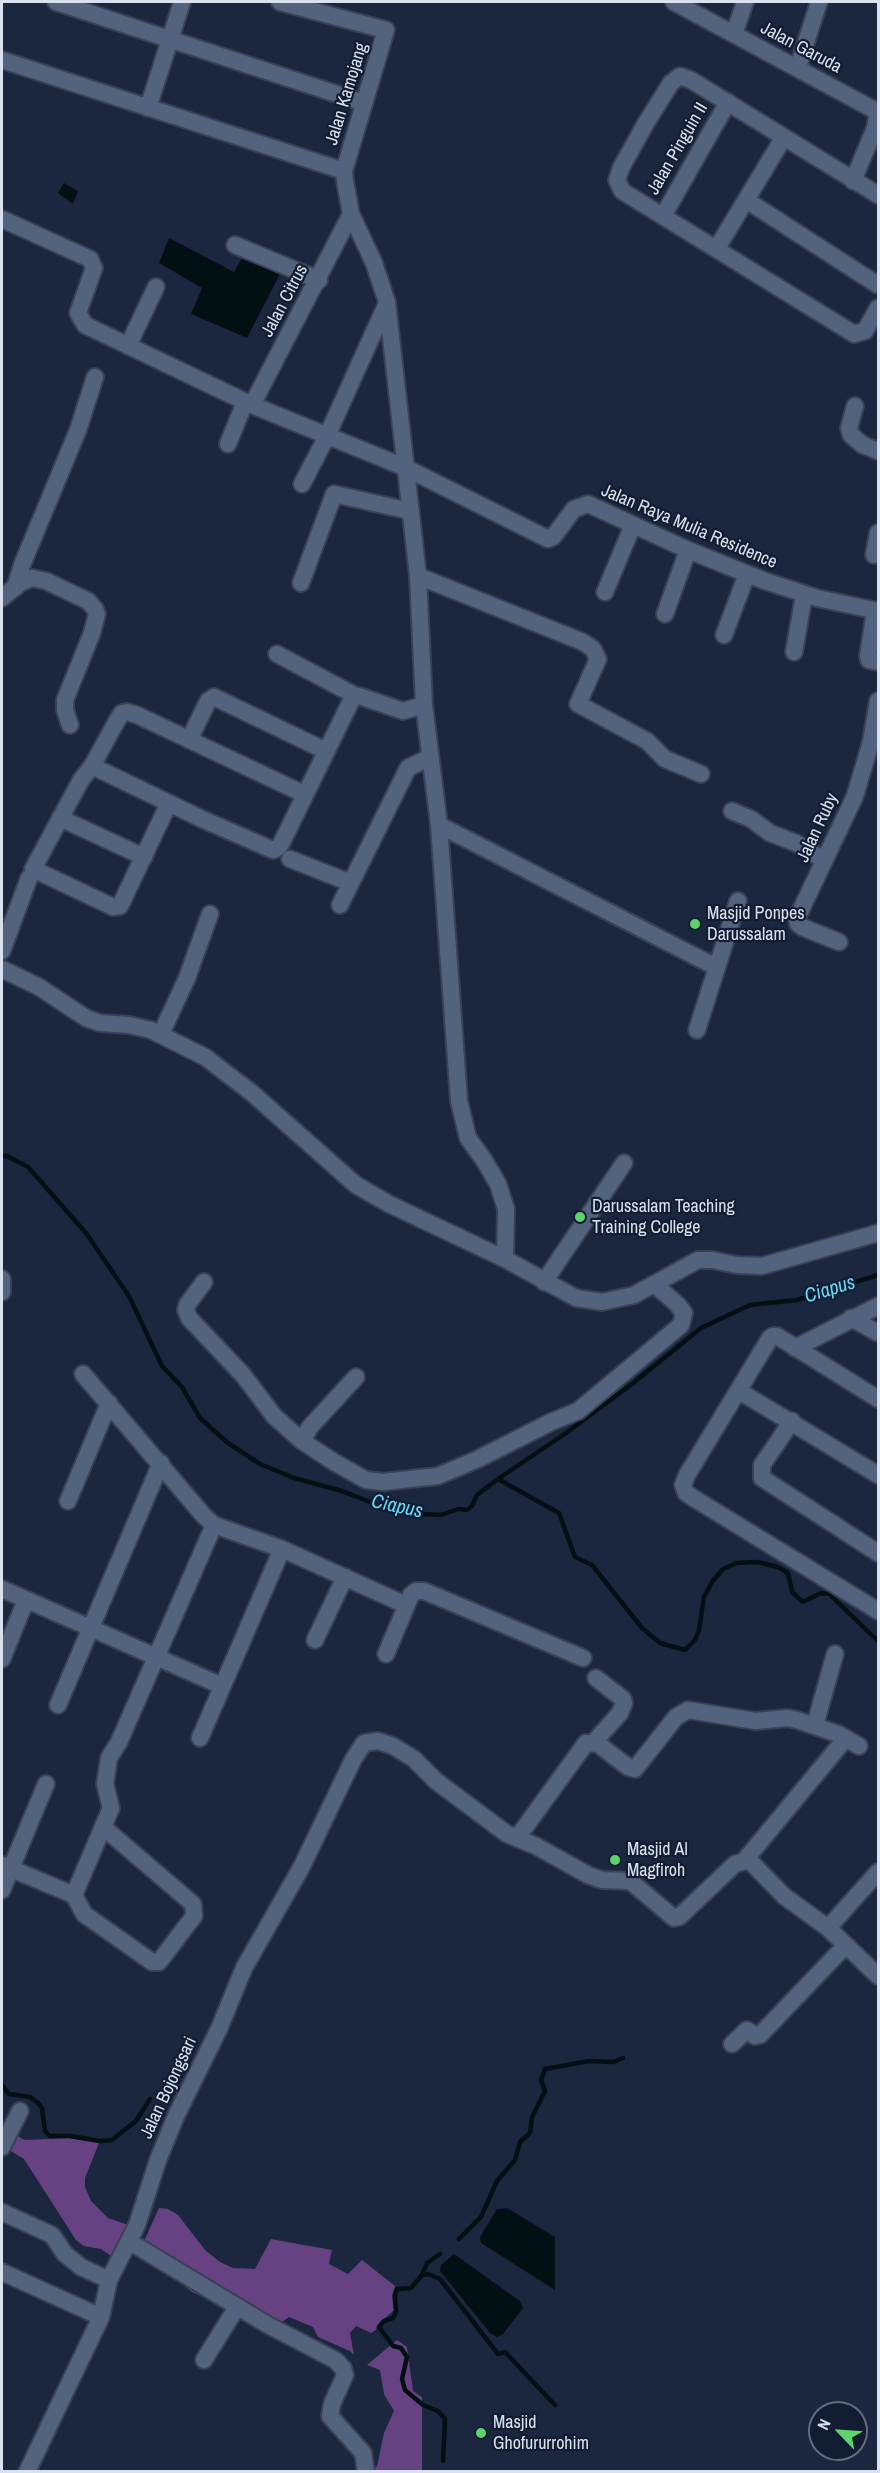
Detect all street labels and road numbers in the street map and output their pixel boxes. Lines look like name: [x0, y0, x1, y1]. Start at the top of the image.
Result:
street label: Jalan Garuda: [757, 18, 845, 78]
street label: Jalan Kamojang: [321, 40, 373, 148]
street label: Jalan Pinguin II: [643, 99, 713, 199]
street label: Jalan Citrus: [257, 261, 313, 341]
street label: Jalan Raya Mulia Residence: [598, 480, 780, 574]
street label: Jalan Ruby: [793, 790, 843, 866]
street label: Jalan Bojongsari: [136, 2034, 202, 2142]

